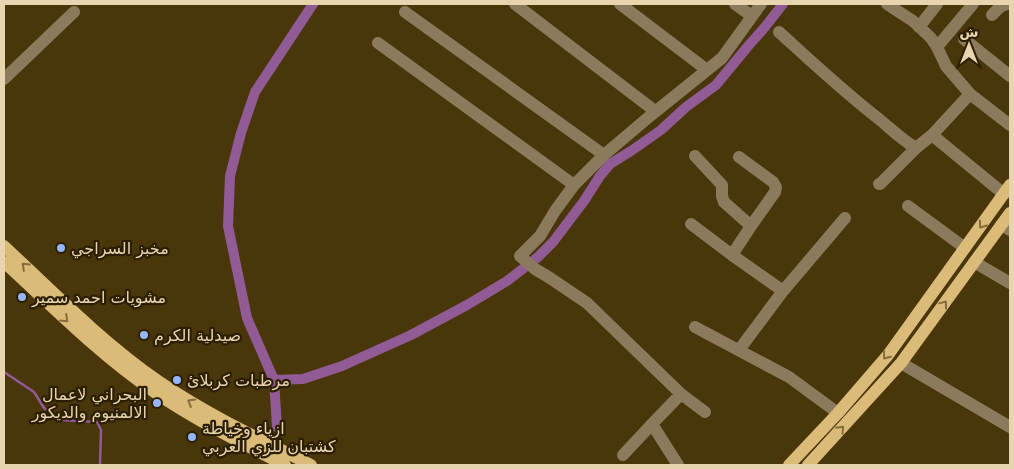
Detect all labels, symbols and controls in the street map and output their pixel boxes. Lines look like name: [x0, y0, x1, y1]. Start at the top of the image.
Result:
north arrow: [944, 20, 994, 70]
text: ش: [959, 24, 979, 40]
one-way arrow: [979, 219, 988, 229]
place label: مخبز السراجي: [71, 239, 169, 259]
marker: مخبز السراجي: [55, 242, 67, 254]
one-way arrow: [21, 263, 30, 272]
place label: مشويات احمد سمير: [31, 288, 166, 308]
marker: مشويات احمد سمير: [16, 291, 28, 303]
one-way arrow: [939, 301, 947, 310]
one-way arrow: [60, 313, 69, 322]
place label: صيدلية الكرم: [154, 326, 241, 346]
marker: صيدلية الكرم: [138, 329, 150, 341]
one-way arrow: [883, 350, 892, 360]
place label: مرطبات كربلائ: [187, 371, 290, 391]
marker: مرطبات كربلائ: [171, 374, 183, 386]
place label: البحراني لاعمال الالمنيوم والديكور: [31, 385, 147, 423]
marker: البحراني لاعمال الالمنيوم والديكور: [151, 397, 163, 409]
one-way arrow: [187, 398, 196, 408]
place label: ازياء وخياطة كشتبان للزي العربي: [202, 419, 336, 457]
one-way arrow: [835, 426, 844, 435]
marker: ازياء وخياطة كشتبان للزي العربي: [186, 431, 198, 443]

